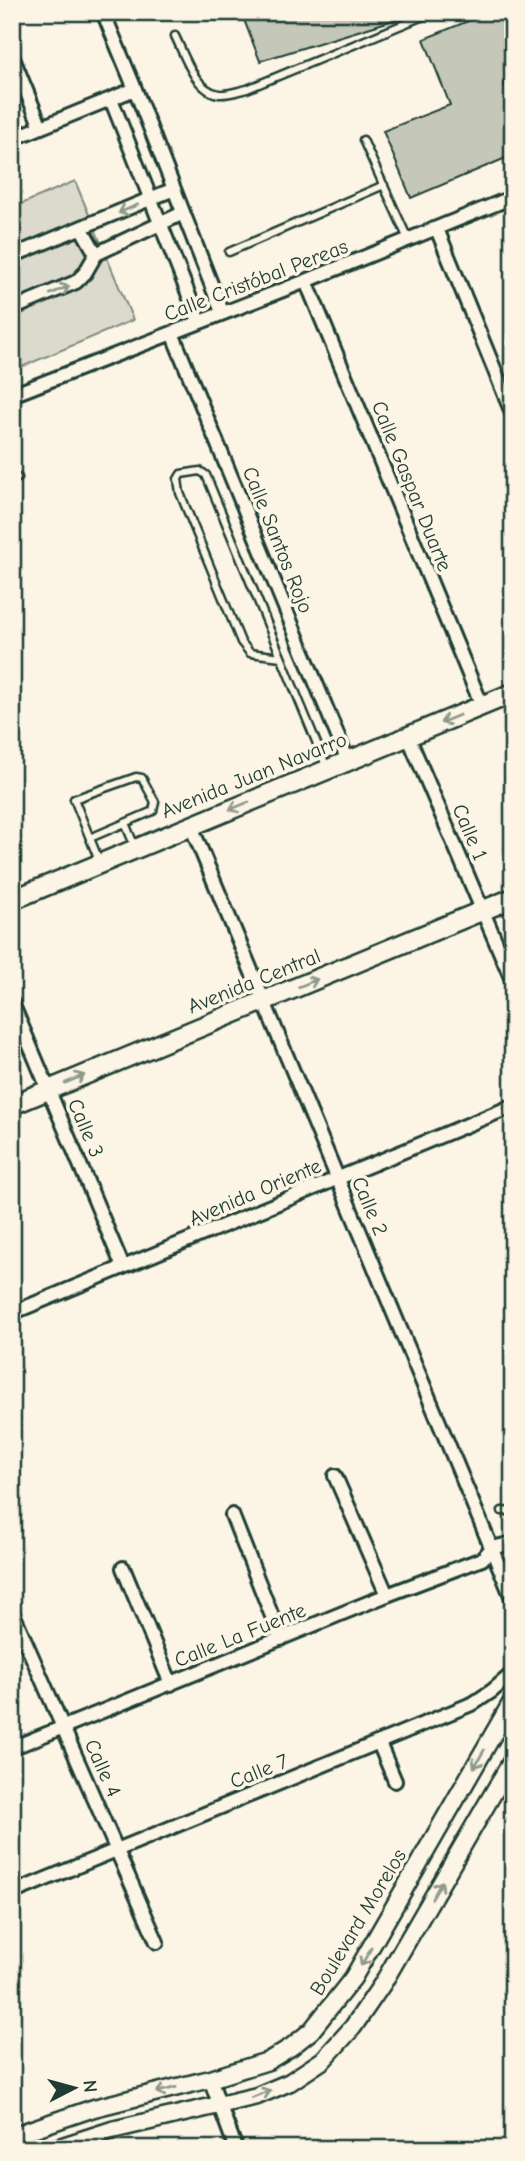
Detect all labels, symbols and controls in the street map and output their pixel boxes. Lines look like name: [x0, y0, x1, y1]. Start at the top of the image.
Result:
one-way arrow: [118, 203, 139, 216]
street label: Calle Cristóbal Pereas: [161, 234, 351, 326]
one-way arrow: [49, 282, 71, 295]
street label: Calle Gaspar Duarte: [367, 397, 457, 575]
street label: Calle Santos Rojo: [238, 463, 318, 617]
one-way arrow: [439, 714, 461, 727]
street label: Avenida Juan Navarro: [158, 727, 350, 823]
one-way arrow: [229, 800, 251, 813]
street label: Calle 1: [447, 800, 493, 864]
street label: Avenida Central: [184, 943, 324, 1019]
one-way arrow: [297, 975, 319, 988]
one-way arrow: [64, 1072, 86, 1085]
street label: Calle 3: [63, 1095, 109, 1161]
street label: Avenida Oriente: [185, 1153, 325, 1231]
street label: Calle 2: [347, 1173, 393, 1239]
street label: Calle La Fuente: [171, 1598, 309, 1672]
street label: Calle 4: [80, 1735, 126, 1801]
street label: Calle 7: [227, 1749, 292, 1793]
one-way arrow: [472, 1749, 486, 1769]
street label: Boulevard Morelos: [305, 1844, 411, 2000]
one-way arrow: [430, 1880, 444, 1900]
one-way arrow: [359, 1946, 373, 1966]
north arrow: [38, 2052, 108, 2122]
text: N: [78, 2079, 101, 2094]
one-way arrow: [155, 2084, 177, 2097]
one-way arrow: [249, 2086, 271, 2099]

